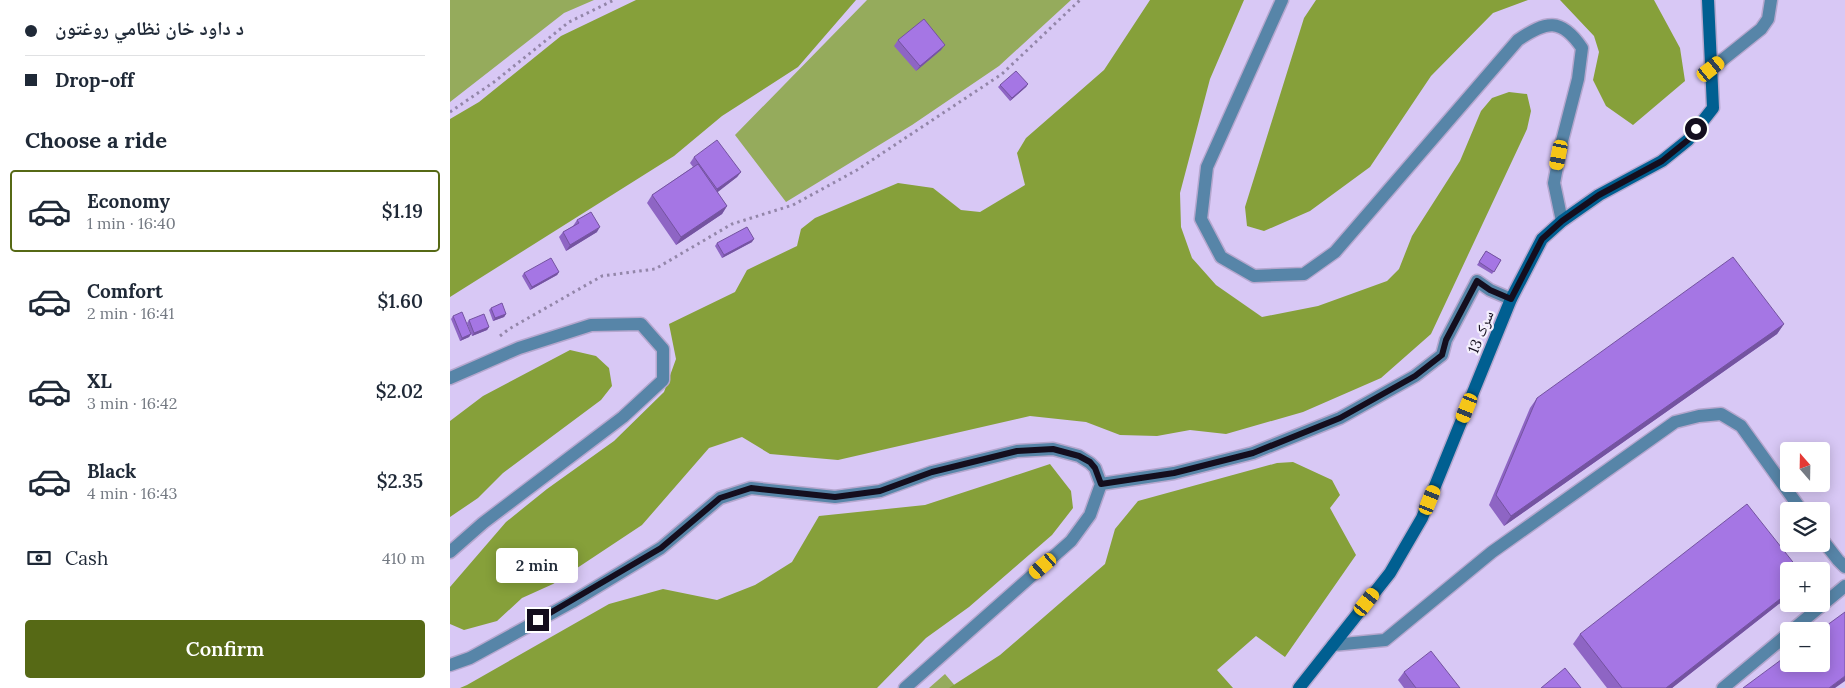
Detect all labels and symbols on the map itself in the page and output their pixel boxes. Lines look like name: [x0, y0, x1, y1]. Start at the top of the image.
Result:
car: [1694, 54, 1727, 84]
route start: [1685, 118, 1707, 140]
car: [1548, 139, 1569, 171]
street label: سرک 13: [1463, 307, 1498, 356]
car: [1454, 391, 1479, 425]
north arrow: [1780, 442, 1830, 492]
car: [1417, 483, 1442, 517]
callout: 2 min: [497, 548, 579, 582]
car: [1026, 550, 1059, 582]
car: [1351, 586, 1382, 618]
route end: [527, 609, 549, 631]

